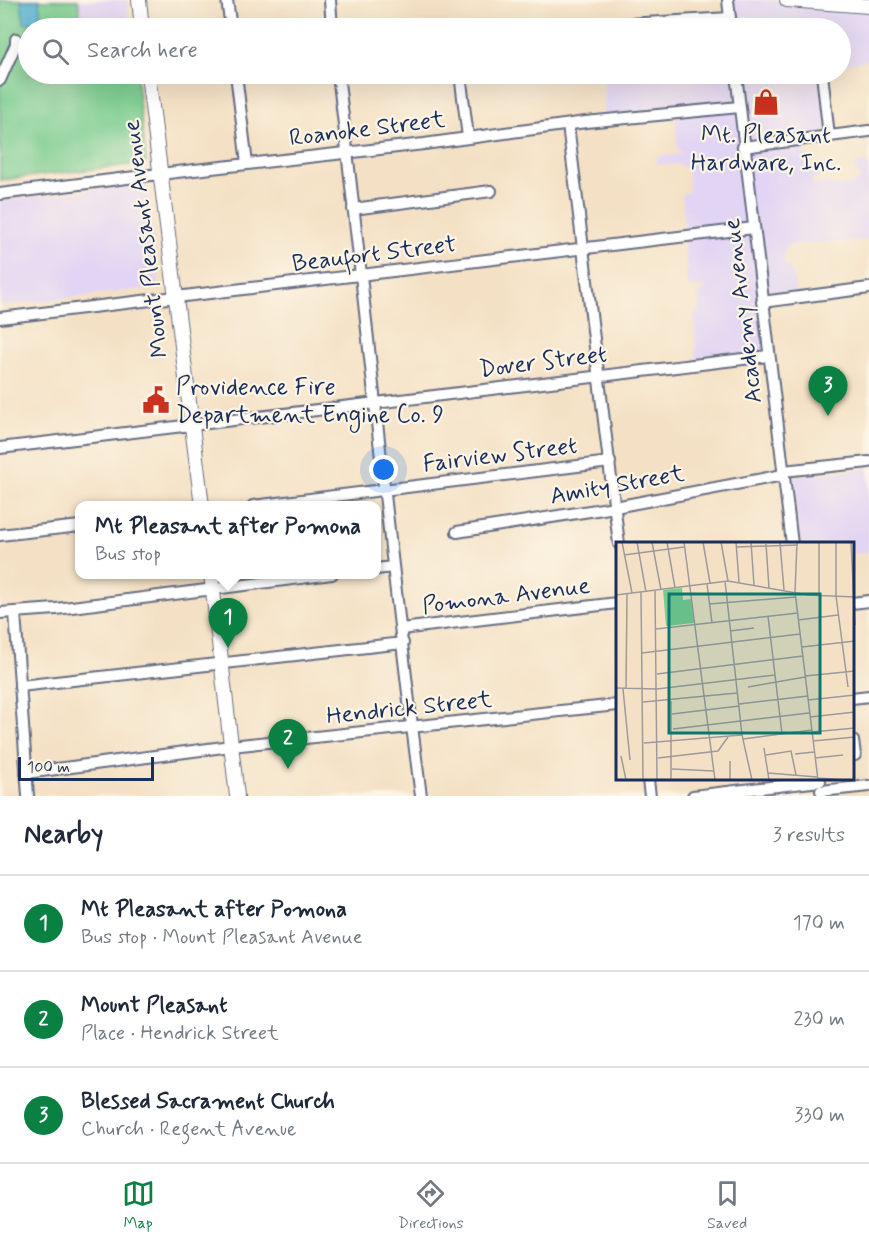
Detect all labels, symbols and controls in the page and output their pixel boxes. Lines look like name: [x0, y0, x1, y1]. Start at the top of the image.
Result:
search box: [18, 18, 851, 84]
icon: search: [39, 35, 72, 68]
text: Search here: [87, 37, 198, 65]
shop icon: Mt. Pleasant Hardware, Inc.: [751, 87, 781, 117]
street label: Roanoke Street: [287, 105, 447, 154]
street label: Mount Pleasant Avenue: [116, 118, 176, 360]
place label: Mt. Pleasant Hardware, Inc.: [691, 120, 841, 179]
street label: Academy Avenue: [717, 216, 770, 405]
street label: Beaufort Street: [290, 229, 458, 282]
street label: Dover Street: [478, 339, 609, 386]
pin: 3: [808, 366, 848, 416]
place label: Providence Fire Department Engine Co. 9: [176, 372, 444, 433]
public building icon: Providence Fire Department Engine Co. 9: [141, 385, 171, 415]
street label: Fairview Street: [421, 431, 579, 480]
your location: [369, 455, 398, 484]
street label: Amity Street: [548, 458, 687, 513]
popup: [75, 501, 381, 579]
text: Mt Pleasant after Pomona: [95, 513, 361, 541]
text: Bus stop: [95, 541, 161, 568]
inset map: [616, 542, 854, 781]
street label: Pomona Avenue: [421, 571, 592, 622]
pin: 1: [208, 598, 248, 648]
street label: Hendrick Street: [325, 684, 493, 733]
pin: 2: [268, 720, 308, 769]
scale bar: [18, 754, 154, 782]
text: 100 m: [27, 757, 70, 778]
text: Nearby: [24, 818, 103, 852]
text: 3 results: [773, 822, 845, 849]
text: Mt Pleasant after Pomona: [81, 896, 347, 924]
text: 1: [39, 910, 48, 937]
text: 170 m: [793, 910, 845, 937]
text: Bus stop · Mount Pleasant Avenue: [81, 924, 363, 951]
text: Mount Pleasant: [81, 992, 227, 1020]
text: 2: [39, 1006, 48, 1033]
text: 230 m: [793, 1006, 845, 1033]
text: Place · Hendrick Street: [81, 1020, 279, 1047]
text: Blessed Sacrament Church: [81, 1088, 335, 1116]
text: 3: [39, 1102, 48, 1129]
text: 330 m: [794, 1102, 845, 1129]
text: Church · Regent Avenue: [81, 1116, 296, 1143]
tab: Map: [122, 1177, 155, 1234]
tab: Directions: [398, 1177, 464, 1234]
tab: Saved: [707, 1177, 747, 1234]

